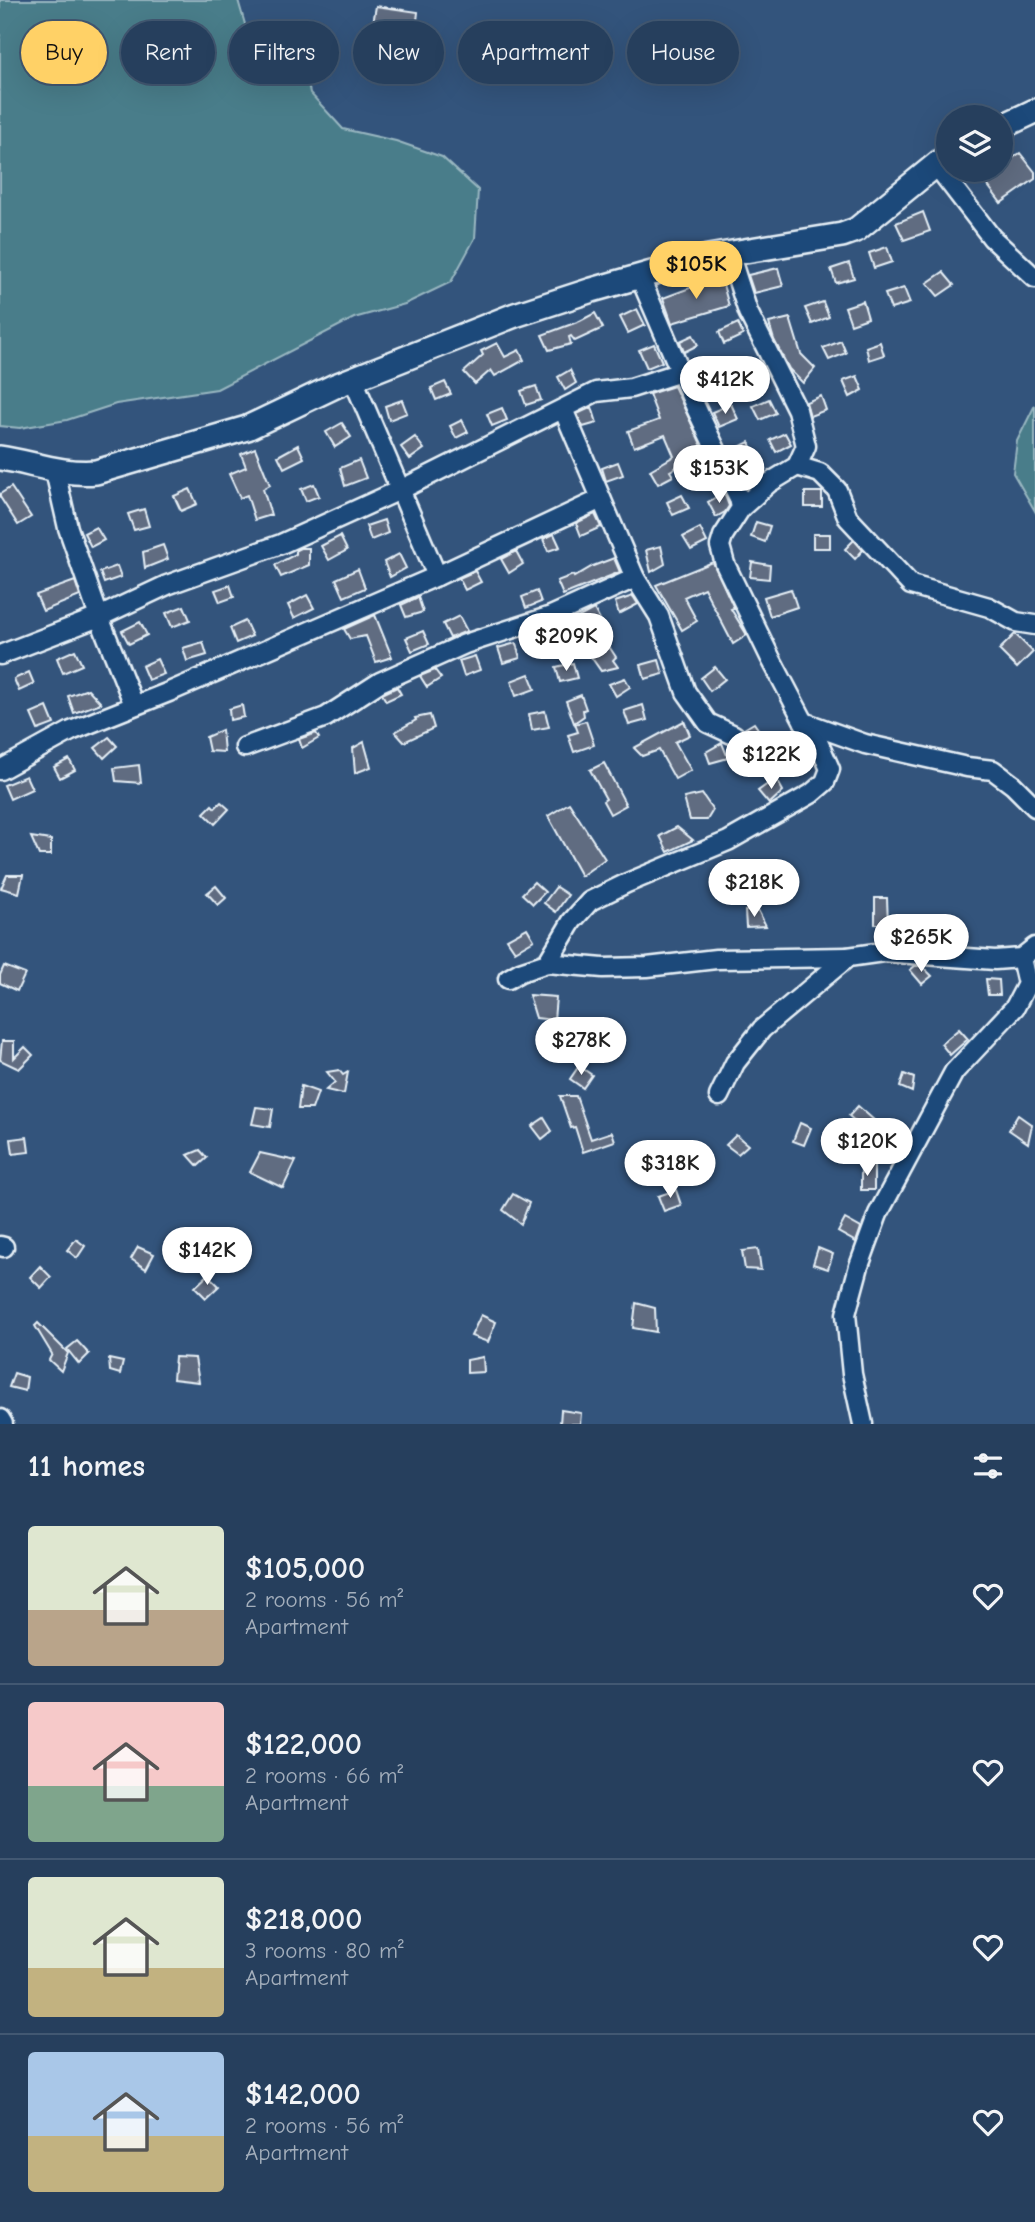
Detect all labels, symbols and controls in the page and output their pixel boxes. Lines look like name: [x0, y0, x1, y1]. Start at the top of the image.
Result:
chip: Buy: [21, 21, 107, 84]
chip: Rent: [121, 21, 215, 84]
chip: Filters: [229, 21, 339, 84]
chip: New: [353, 21, 444, 84]
chip: Apartment: [458, 21, 613, 84]
chip: House: [627, 21, 739, 84]
map controls: [936, 105, 1013, 182]
button: layers: [936, 105, 1013, 182]
pin: $105K: [647, 242, 745, 301]
text: $105K: [665, 250, 727, 277]
pin: $412K: [676, 356, 774, 416]
text: $412K: [696, 365, 754, 392]
pin: $153K: [670, 446, 768, 505]
text: $153K: [689, 454, 749, 481]
pin: $209K: [517, 614, 615, 673]
text: $209K: [534, 622, 598, 649]
pin: $122K: [722, 732, 820, 791]
text: $122K: [742, 740, 800, 767]
pin: $218K: [705, 860, 803, 919]
text: $218K: [724, 868, 784, 895]
pin: $265K: [872, 914, 970, 974]
text: $265K: [890, 923, 952, 950]
pin: $278K: [532, 1018, 630, 1077]
text: $278K: [551, 1026, 611, 1053]
pin: $120K: [818, 1118, 916, 1178]
text: $120K: [837, 1127, 897, 1154]
pin: $318K: [621, 1140, 719, 1200]
text: $318K: [641, 1149, 699, 1176]
pin: $142K: [158, 1228, 256, 1287]
text: $142K: [178, 1236, 236, 1263]
icon: filters: [969, 1447, 1007, 1485]
text: 11 homes: [28, 1449, 145, 1484]
text: $105,000: [245, 1551, 365, 1586]
icon: home: [84, 1554, 168, 1638]
icon: heart: [969, 1577, 1007, 1615]
text: 2 rooms · 56 m²: [245, 1586, 403, 1613]
text: Apartment: [245, 1613, 348, 1640]
text: $122,000: [245, 1727, 362, 1762]
icon: home: [84, 1730, 168, 1814]
icon: heart: [969, 1753, 1007, 1791]
text: 2 rooms · 66 m²: [245, 1762, 403, 1789]
text: Apartment: [245, 1789, 348, 1816]
text: $218,000: [245, 1902, 362, 1937]
icon: home: [84, 1905, 168, 1989]
icon: heart: [969, 1928, 1007, 1966]
text: 3 rooms · 80 m²: [245, 1937, 404, 1964]
text: Apartment: [245, 1964, 348, 1991]
text: $142,000: [245, 2077, 361, 2112]
icon: home: [84, 2080, 168, 2164]
icon: heart: [969, 2103, 1007, 2141]
text: 2 rooms · 56 m²: [245, 2112, 403, 2139]
text: Apartment: [245, 2139, 348, 2166]

